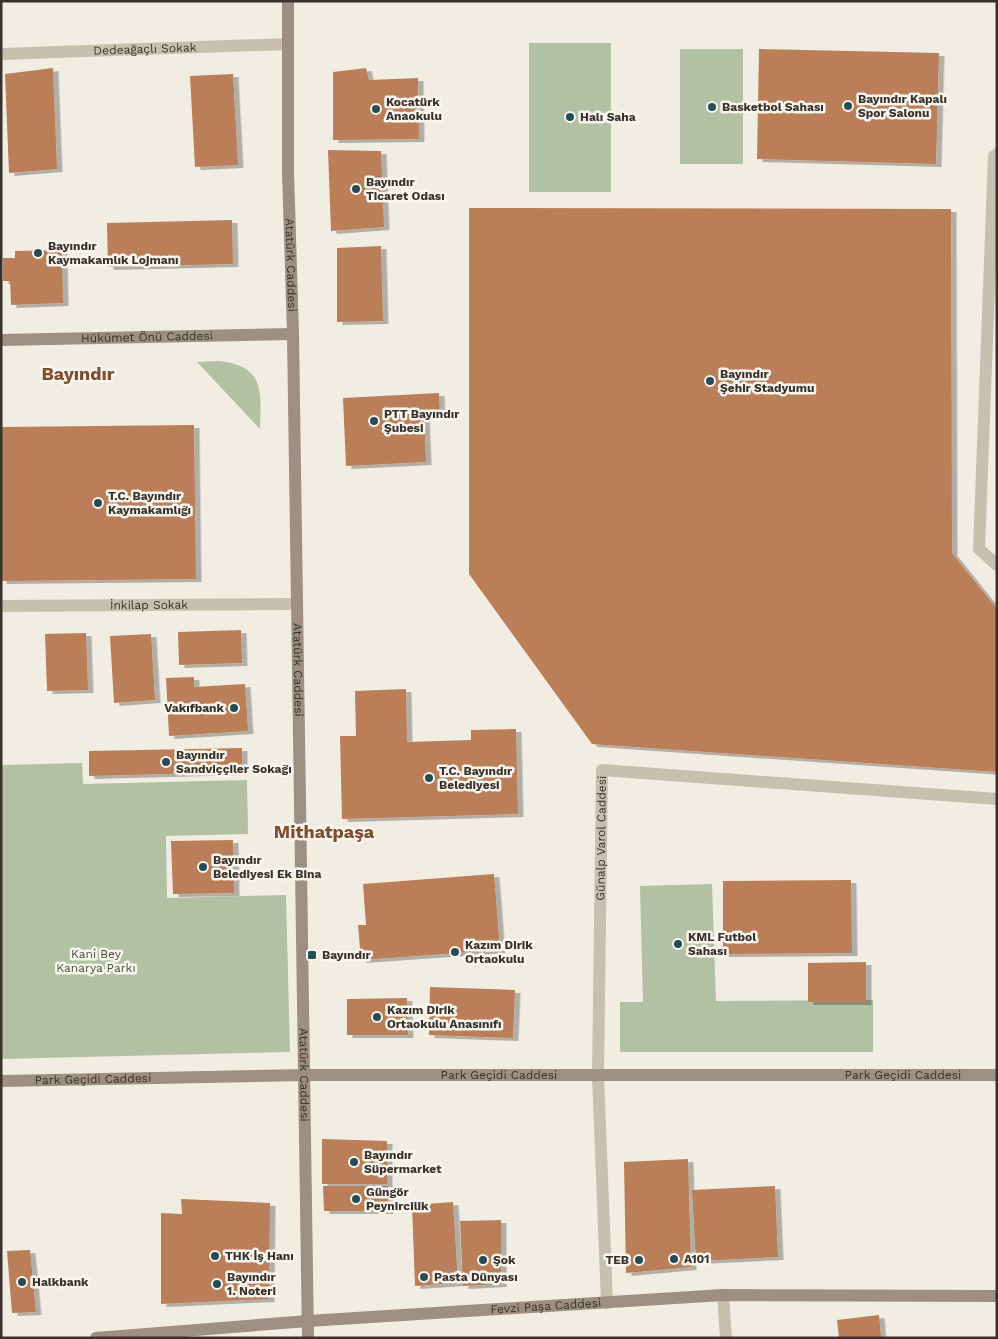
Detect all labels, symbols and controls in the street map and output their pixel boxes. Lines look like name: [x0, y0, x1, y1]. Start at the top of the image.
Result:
street label: Dedeağaçlı Sokak: [93, 40, 197, 58]
place label: Bayındır Kapalı Spor Salonu: [858, 92, 947, 120]
place label: Kocatürk Anaokulu: [386, 95, 442, 123]
place label: Basketbol Sahası: [722, 100, 824, 114]
marker: Bayındır Kapalı Spor Salonu: [842, 100, 854, 112]
marker: Basketbol Sahası: [706, 101, 718, 113]
marker: Kocatürk Anaokulu: [370, 103, 382, 115]
place label: Halı Saha: [580, 110, 636, 124]
marker: Halı Saha: [564, 111, 576, 123]
place label: Bayındır Ticaret Odası: [366, 175, 445, 203]
marker: Bayındır Ticaret Odası: [350, 183, 362, 195]
street label: Atatürk Caddesi: [282, 218, 299, 312]
place label: Bayındır Kaymakamlık Lojmanı: [48, 239, 179, 267]
marker: Bayındır Kaymakamlık Lojmanı: [32, 247, 44, 259]
street label: Hükümet Önü Caddesi: [81, 329, 213, 345]
district label: Bayındır: [42, 363, 115, 384]
place label: Bayındır Şehir Stadyumu: [720, 367, 814, 395]
marker: Bayındır Şehir Stadyumu: [704, 375, 716, 387]
place label: PTT Bayındır Şubesi: [384, 407, 460, 435]
marker: PTT Bayındır Şubesi: [368, 415, 380, 427]
place label: T.C. Bayındır Kaymakamlığı: [108, 489, 191, 517]
marker: T.C. Bayındır Kaymakamlığı: [92, 497, 104, 509]
street label: İnkilap Sokak: [110, 598, 188, 612]
street label: Atatürk Caddesi: [290, 623, 306, 717]
place label: Vakıfbank: [164, 701, 225, 715]
marker: Vakıfbank: [228, 702, 240, 714]
place label: Bayındır Sandviççiler Sokağı: [176, 748, 292, 776]
marker: Bayındır Sandviççiler Sokağı: [160, 756, 172, 768]
place label: T.C. Bayındır Belediyesi: [439, 764, 513, 792]
marker: T.C. Bayındır Belediyesi: [423, 772, 435, 784]
street label: Günalp Varol Caddesi: [593, 776, 609, 901]
district label: Mithatpaşa: [274, 821, 375, 842]
place label: Bayındır Belediyesi Ek Bina: [213, 853, 321, 881]
marker: Bayındır Belediyesi Ek Bina: [197, 861, 209, 873]
place label: KML Futbol Sahası: [688, 930, 756, 958]
place label: Kazım Dirik Ortaokulu: [465, 938, 533, 966]
marker: KML Futbol Sahası: [672, 938, 684, 950]
marker: Kazım Dirik Ortaokulu: [449, 946, 461, 958]
park label: Kani Bey Kanarya Parkı: [56, 947, 136, 975]
place label: Bayındır: [322, 948, 371, 962]
marker: Bayındır: [306, 949, 318, 961]
place label: Kazım Dirik Ortaokulu Anasınıfı: [387, 1003, 501, 1031]
marker: Kazım Dirik Ortaokulu Anasınıfı: [371, 1011, 383, 1023]
street label: Atatürk Caddesi: [296, 1028, 312, 1122]
street label: Park Geçidi Caddesi: [441, 1068, 557, 1082]
street label: Park Geçidi Caddesi: [845, 1068, 961, 1082]
street label: Park Geçidi Caddesi: [35, 1071, 151, 1087]
place label: Bayındır Süpermarket: [364, 1148, 442, 1176]
marker: Bayındır Süpermarket: [348, 1156, 360, 1168]
place label: Güngör Peynircilik: [366, 1185, 429, 1213]
marker: Güngör Peynircilik: [350, 1193, 362, 1205]
place label: THK İş Hanı: [225, 1249, 294, 1263]
marker: THK İş Hanı: [209, 1250, 221, 1262]
place label: A101: [684, 1252, 710, 1266]
place label: Şok: [493, 1253, 516, 1267]
place label: TEB: [605, 1253, 629, 1267]
marker: A101: [668, 1253, 680, 1265]
marker: Şok: [477, 1254, 489, 1266]
marker: TEB: [633, 1254, 645, 1266]
place label: Bayındır 1. Noteri: [227, 1270, 276, 1298]
place label: Pasta Dünyası: [434, 1270, 518, 1284]
marker: Pasta Dünyası: [418, 1271, 430, 1283]
place label: Halkbank: [32, 1275, 89, 1289]
marker: Halkbank: [16, 1276, 28, 1288]
marker: Bayındır 1. Noteri: [211, 1278, 223, 1290]
street label: Fevzi Paşa Caddesi: [490, 1296, 602, 1317]

